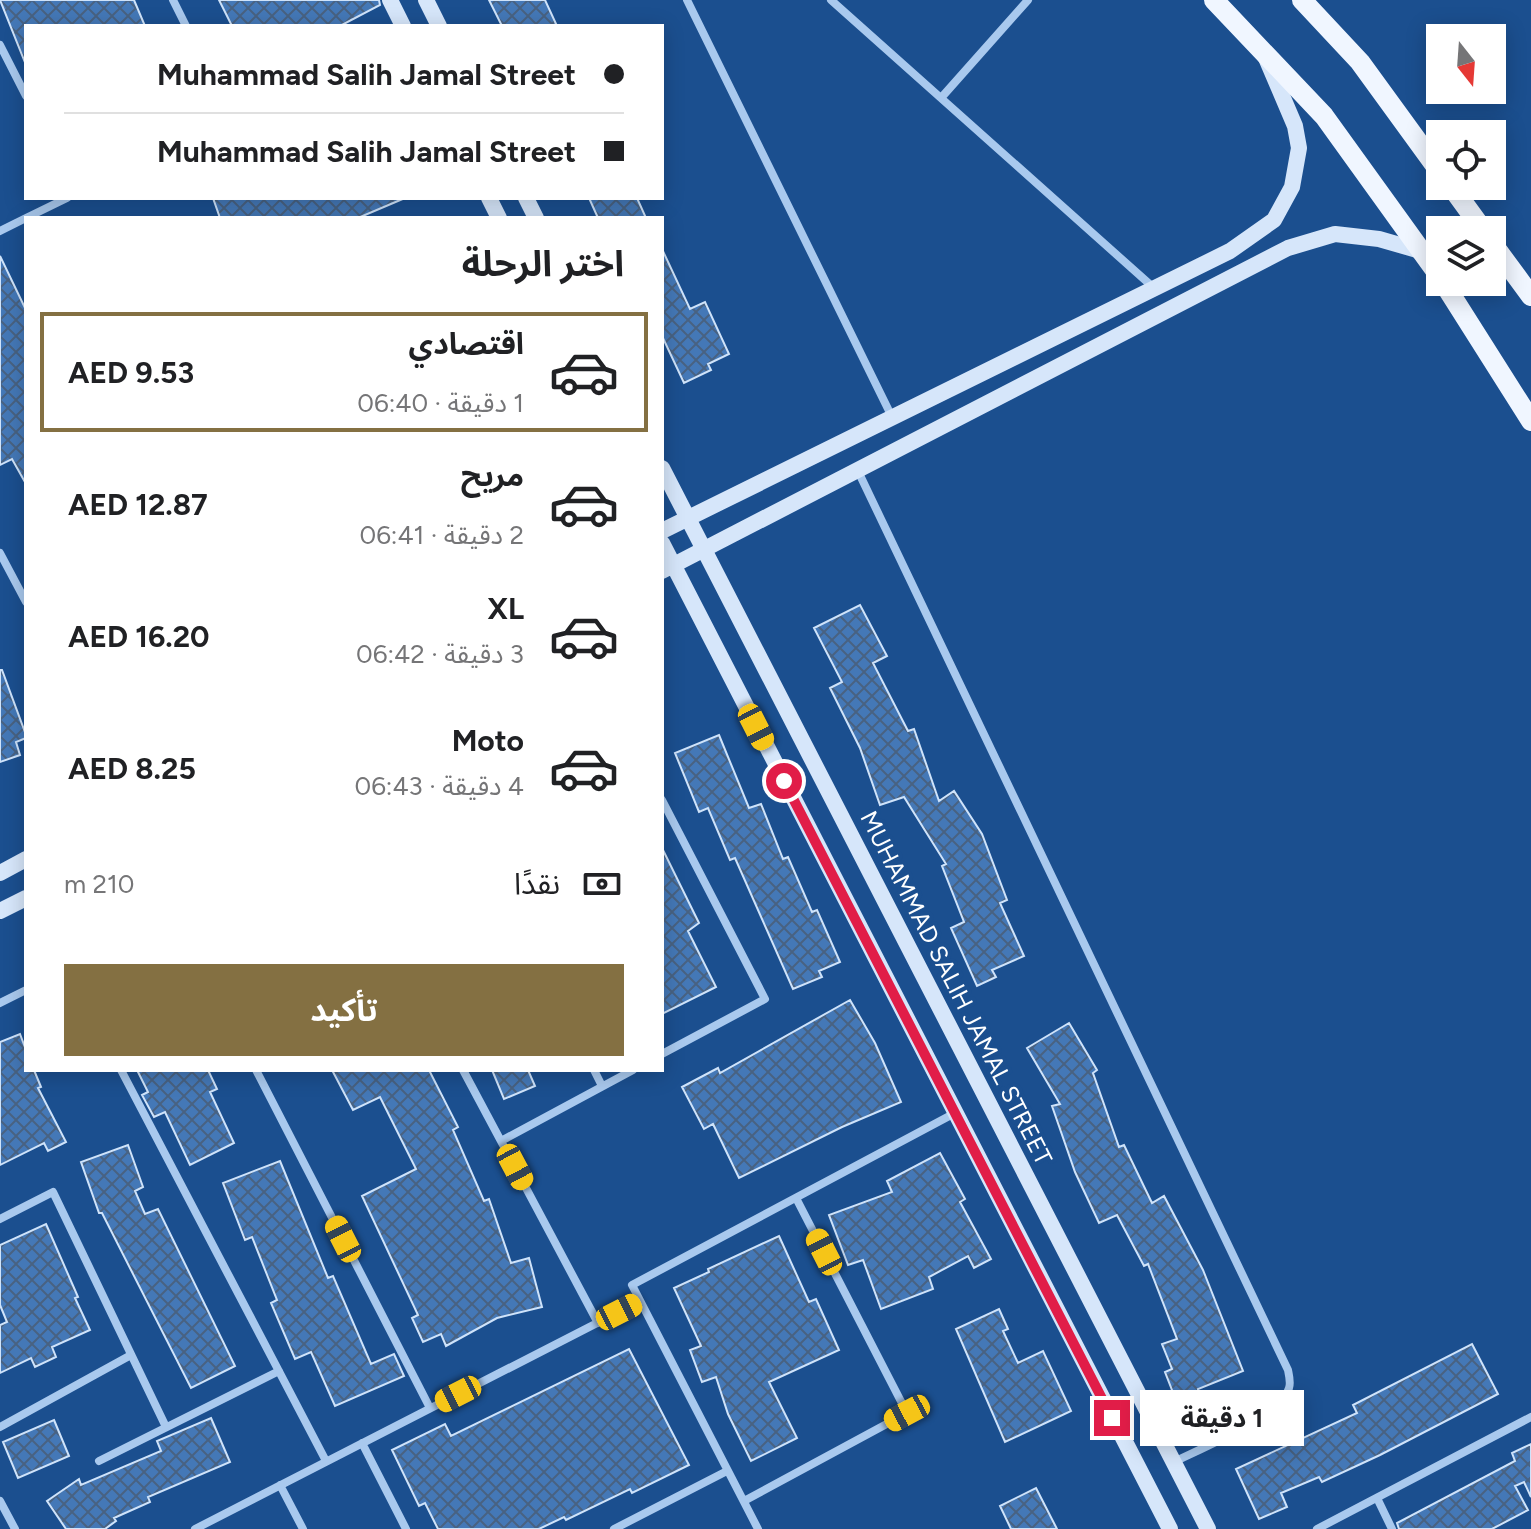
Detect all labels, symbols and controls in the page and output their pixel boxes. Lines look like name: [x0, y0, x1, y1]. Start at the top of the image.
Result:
north arrow: [1426, 24, 1506, 104]
map controls: [1426, 24, 1506, 296]
text: Muhammad Salih Jamal Street: [157, 56, 576, 93]
button: locate: [1426, 120, 1506, 200]
text: Muhammad Salih Jamal Street: [157, 133, 576, 170]
button: layers: [1426, 216, 1506, 296]
text: اختر الرحلة: [462, 242, 624, 285]
text: اقتصادي: [409, 325, 524, 362]
icon: car: [548, 336, 620, 408]
text: AED 9.53: [68, 354, 194, 391]
text: 1 دقيقة · 06:40: [357, 387, 524, 419]
text: مريح: [461, 457, 524, 494]
icon: car: [548, 468, 620, 540]
text: AED 12.87: [68, 486, 208, 523]
text: 2 دقيقة · 06:41: [359, 519, 524, 551]
text: XL: [488, 590, 524, 627]
icon: car: [548, 600, 620, 672]
text: AED 16.20: [68, 618, 210, 655]
text: 3 دقيقة · 06:42: [356, 638, 524, 670]
car: [734, 700, 778, 754]
text: Moto: [452, 722, 524, 759]
icon: car: [548, 732, 620, 804]
text: AED 8.25: [68, 750, 196, 787]
route start: [766, 763, 802, 799]
text: 4 دقيقة · 06:43: [354, 770, 524, 802]
street label: MUHAMMAD SALIH JAMAL STREET: [854, 806, 1059, 1169]
icon: cash: [580, 862, 624, 906]
text: نقدًا: [514, 865, 560, 902]
text: 210 m: [64, 868, 135, 900]
button: تأكيد: [64, 964, 624, 1056]
car: [493, 1140, 537, 1194]
car: [321, 1212, 365, 1266]
car: [802, 1225, 846, 1279]
car: [592, 1290, 646, 1334]
car: [431, 1372, 485, 1416]
callout: 1 دقيقة: [1140, 1390, 1304, 1446]
car: [880, 1391, 934, 1435]
route end: [1094, 1400, 1130, 1436]
text: 1 دقيقة: [1181, 1402, 1263, 1434]

